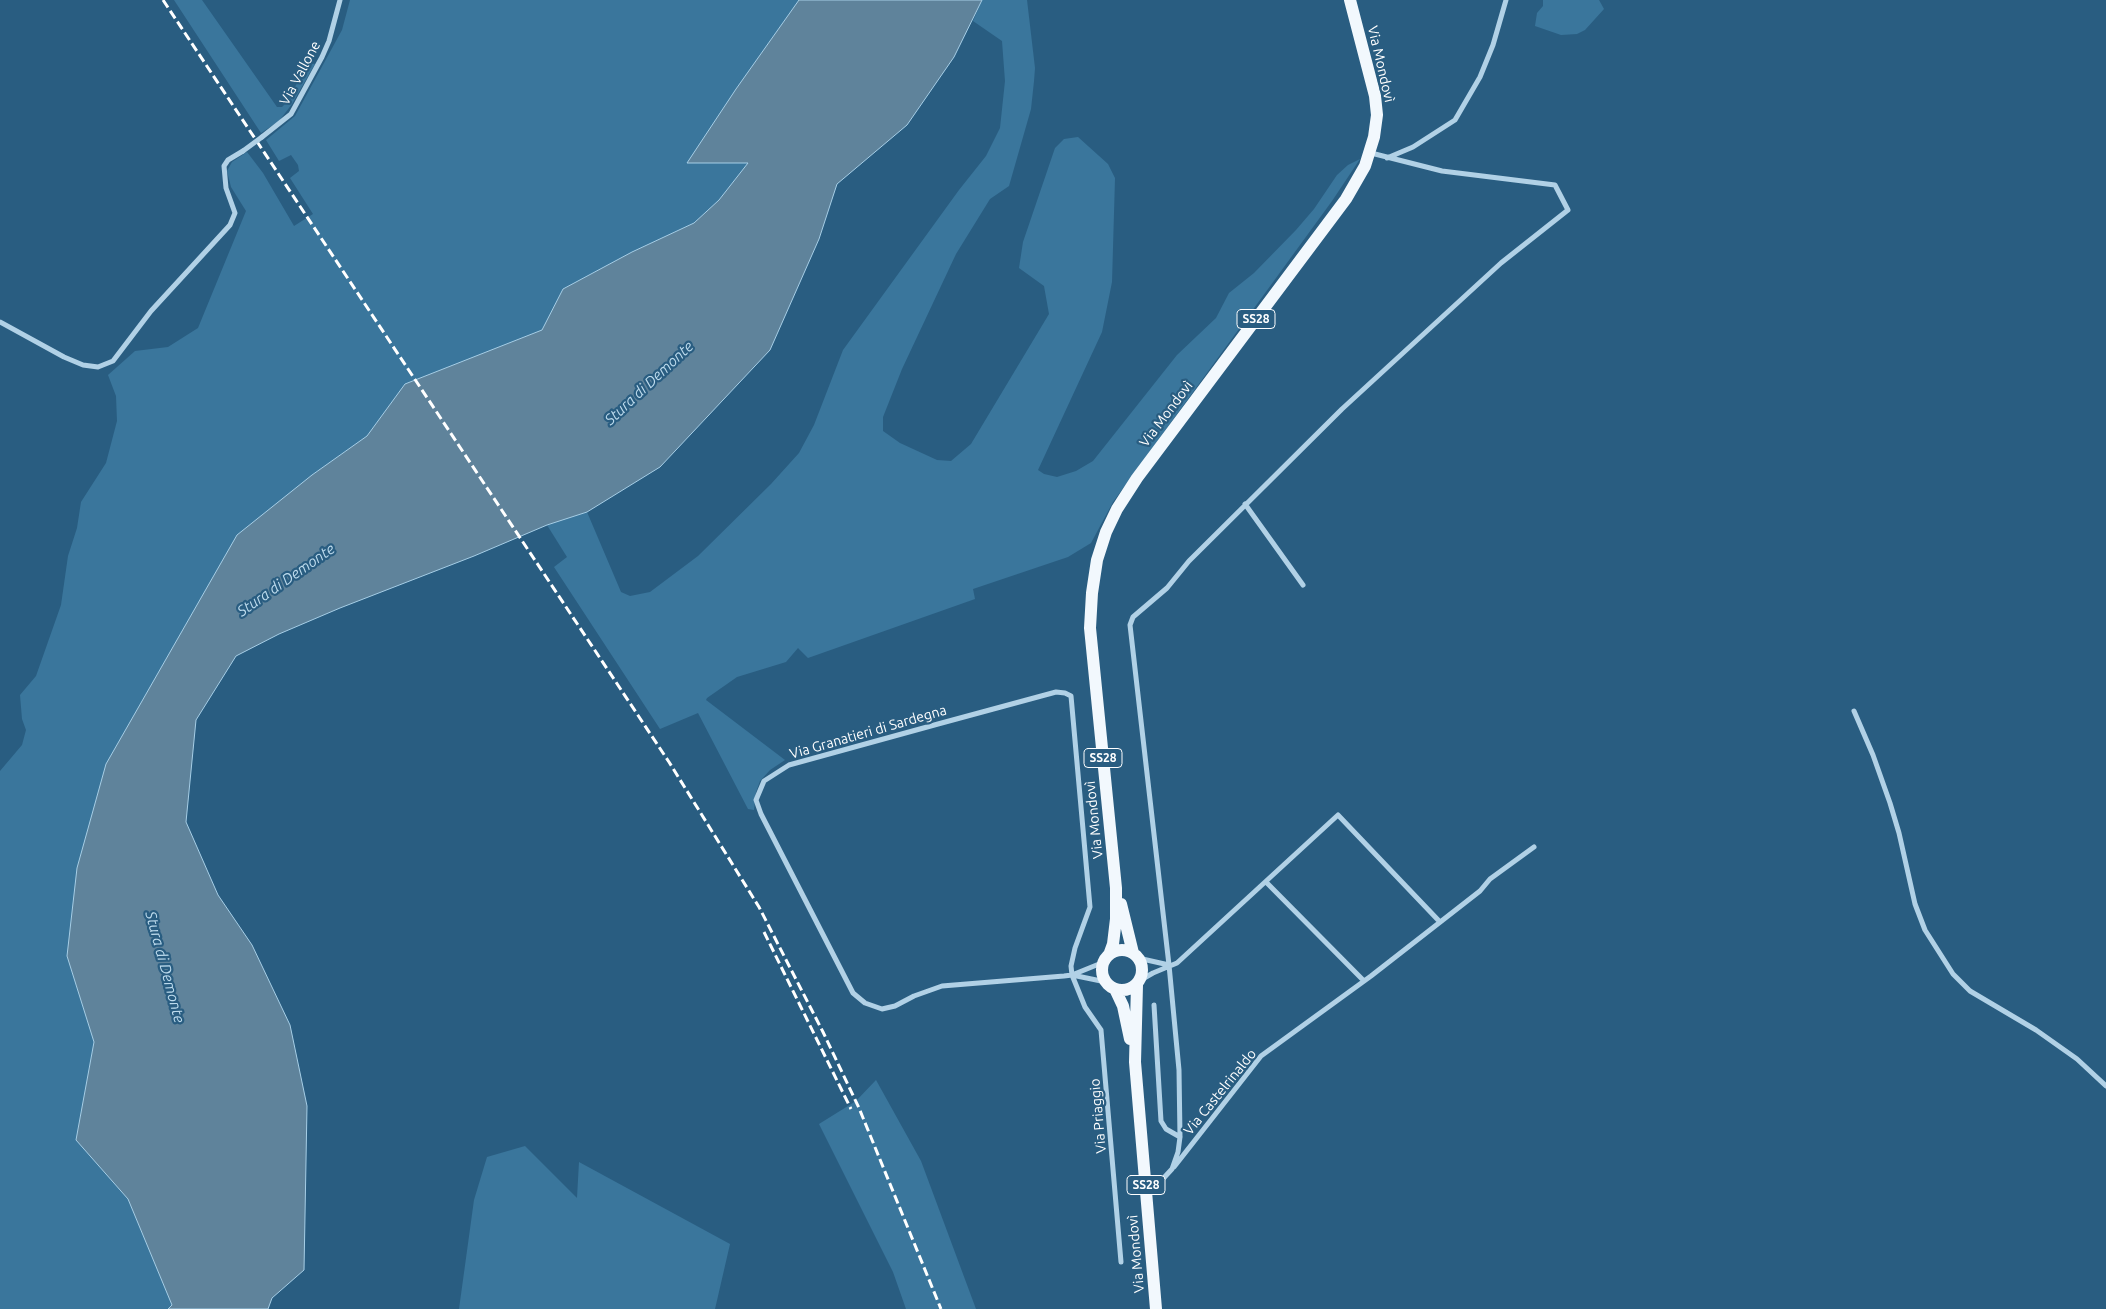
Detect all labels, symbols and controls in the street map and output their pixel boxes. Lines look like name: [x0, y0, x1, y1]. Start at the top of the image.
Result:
street label: Via Mondovì: [1364, 24, 1398, 104]
street label: Via Vallone: [276, 38, 324, 108]
road number: SS28: [1237, 310, 1275, 328]
water label: Stura di Demonte: [601, 337, 697, 429]
street label: Via Mondovì: [1136, 378, 1196, 450]
water label: Stura di Demonte: [234, 540, 338, 620]
street label: Via Granatieri di Sardegna: [788, 702, 948, 762]
road number: SS28: [1084, 748, 1122, 768]
street label: Via Mondovì: [1082, 780, 1106, 860]
water label: Stura di Demonte: [141, 909, 189, 1025]
street label: Via Castelrinaldo: [1180, 1046, 1260, 1138]
street label: Via Priaggio: [1086, 1078, 1110, 1154]
road number: SS28: [1127, 1176, 1165, 1194]
street label: Via Mondovì: [1124, 1214, 1148, 1294]

